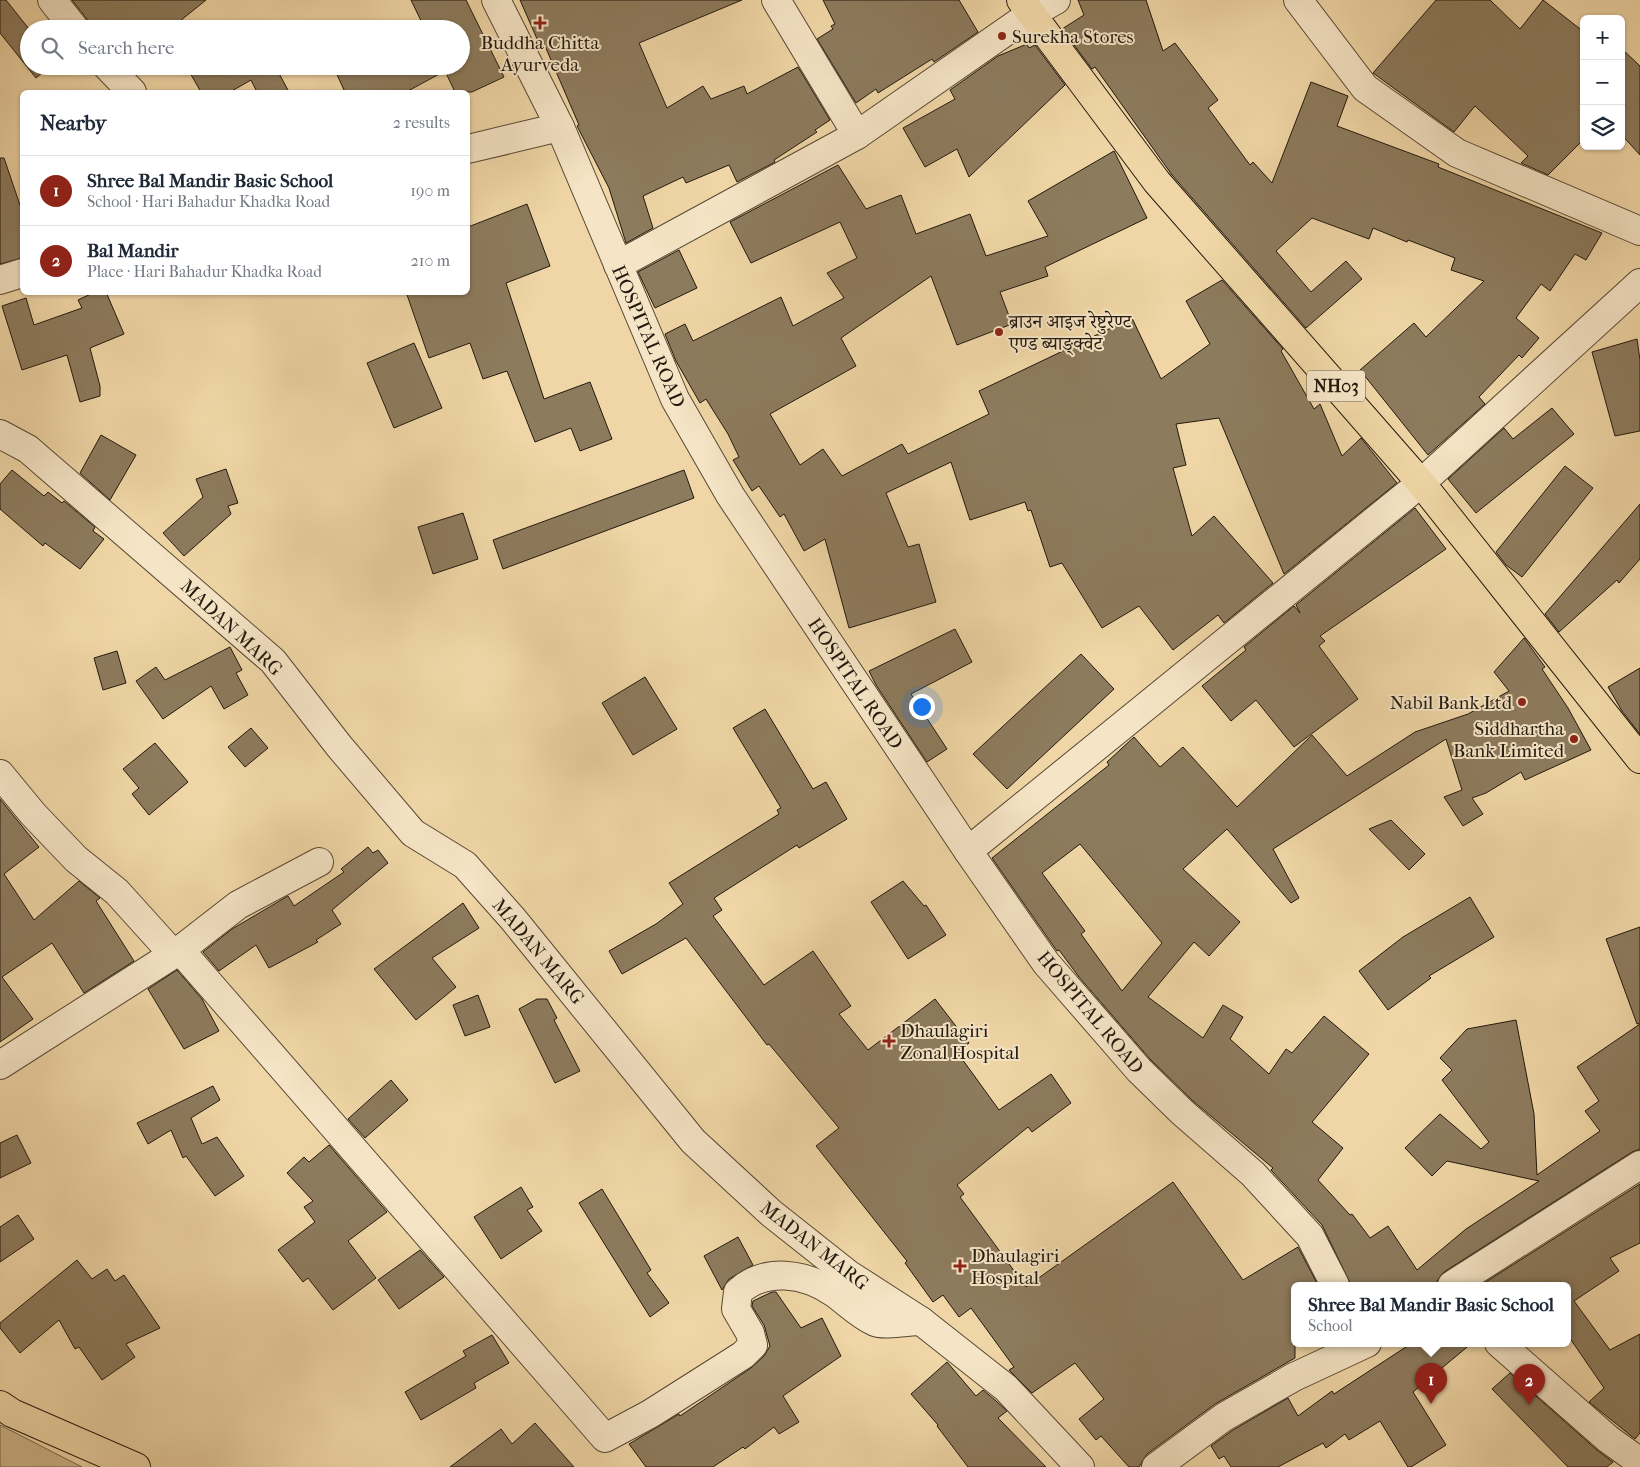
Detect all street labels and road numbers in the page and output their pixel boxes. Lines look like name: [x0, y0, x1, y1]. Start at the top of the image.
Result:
street label: HOSPITAL ROAD: [607, 262, 689, 411]
road number: NH03: [1307, 371, 1365, 402]
street label: MADAN MARG: [176, 575, 287, 680]
street label: HOSPITAL ROAD: [803, 614, 907, 753]
street label: MADAN MARG: [488, 894, 589, 1009]
street label: HOSPITAL ROAD: [1033, 947, 1148, 1078]
street label: MADAN MARG: [756, 1197, 873, 1295]

